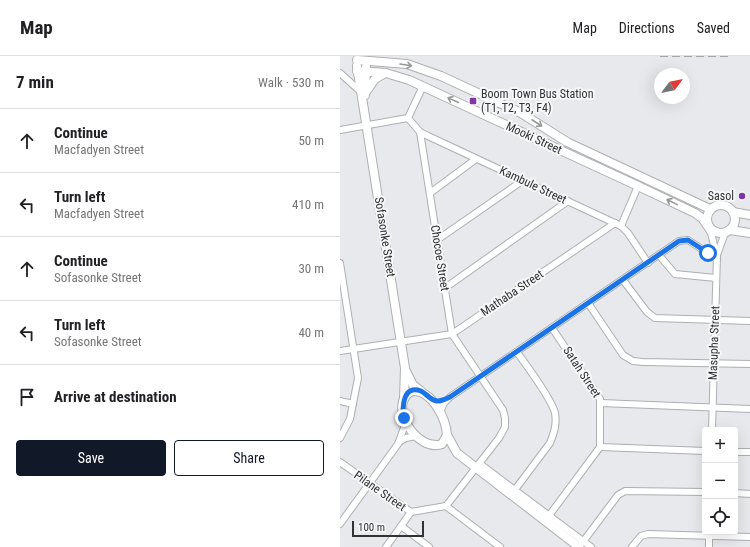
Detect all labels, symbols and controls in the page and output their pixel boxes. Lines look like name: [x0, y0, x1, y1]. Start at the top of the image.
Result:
text: Map: [20, 16, 53, 39]
text: Map: [573, 20, 597, 36]
text: Directions: [619, 20, 675, 36]
text: Saved: [697, 20, 730, 36]
one-way arrow: [399, 61, 412, 69]
north arrow: [654, 68, 690, 104]
text: 7 min: [16, 72, 54, 92]
text: Walk · 530 m: [258, 75, 324, 90]
place label: Boom Town Bus Station (T1, T2, T3, F4): [481, 87, 594, 115]
one-way arrow: [447, 96, 459, 103]
marker: Boom Town Bus Station (T1, T2, T3, F4): [468, 96, 478, 106]
street label: Mooki Street: [504, 119, 565, 157]
one-way arrow: [531, 119, 543, 127]
text: Continue: [54, 124, 108, 142]
icon: ahead: [16, 130, 38, 152]
text: 50 m: [298, 133, 324, 148]
text: Macfadyen Street: [54, 142, 144, 157]
street label: Kambule Street: [497, 163, 569, 207]
text: Turn left: [54, 188, 105, 206]
place label: Sasol: [708, 189, 734, 203]
marker: Sasol: [737, 191, 747, 201]
icon: left: [16, 194, 38, 216]
street label: Sofasonke Street: [372, 196, 398, 278]
text: 410 m: [292, 197, 324, 212]
one-way arrow: [666, 198, 678, 205]
text: Macfadyen Street: [54, 206, 144, 221]
street label: Chocoe Street: [428, 224, 452, 292]
route start: [699, 244, 717, 262]
text: Continue: [54, 252, 108, 270]
icon: ahead: [16, 258, 38, 280]
text: 30 m: [298, 261, 324, 276]
street label: Mathaba Street: [478, 267, 546, 319]
text: Sofasonke Street: [54, 270, 142, 285]
street label: Masupha Street: [706, 305, 722, 380]
text: Turn left: [54, 316, 105, 334]
icon: left: [16, 322, 38, 344]
text: 40 m: [298, 325, 324, 340]
text: Sofasonke Street: [54, 334, 142, 349]
street label: Satah Street: [560, 344, 604, 400]
icon: arrive: [16, 386, 38, 408]
text: Arrive at destination: [54, 388, 177, 406]
route end: [395, 409, 413, 427]
map controls: [702, 427, 738, 535]
button: +: [702, 427, 738, 463]
button: Save: [16, 440, 166, 476]
button: Share: [174, 440, 324, 476]
button: −: [702, 463, 738, 499]
street label: Pilane Street: [351, 468, 409, 514]
button: locate: [702, 499, 738, 535]
scale bar: [352, 519, 424, 538]
text: 100 m: [358, 521, 385, 534]

